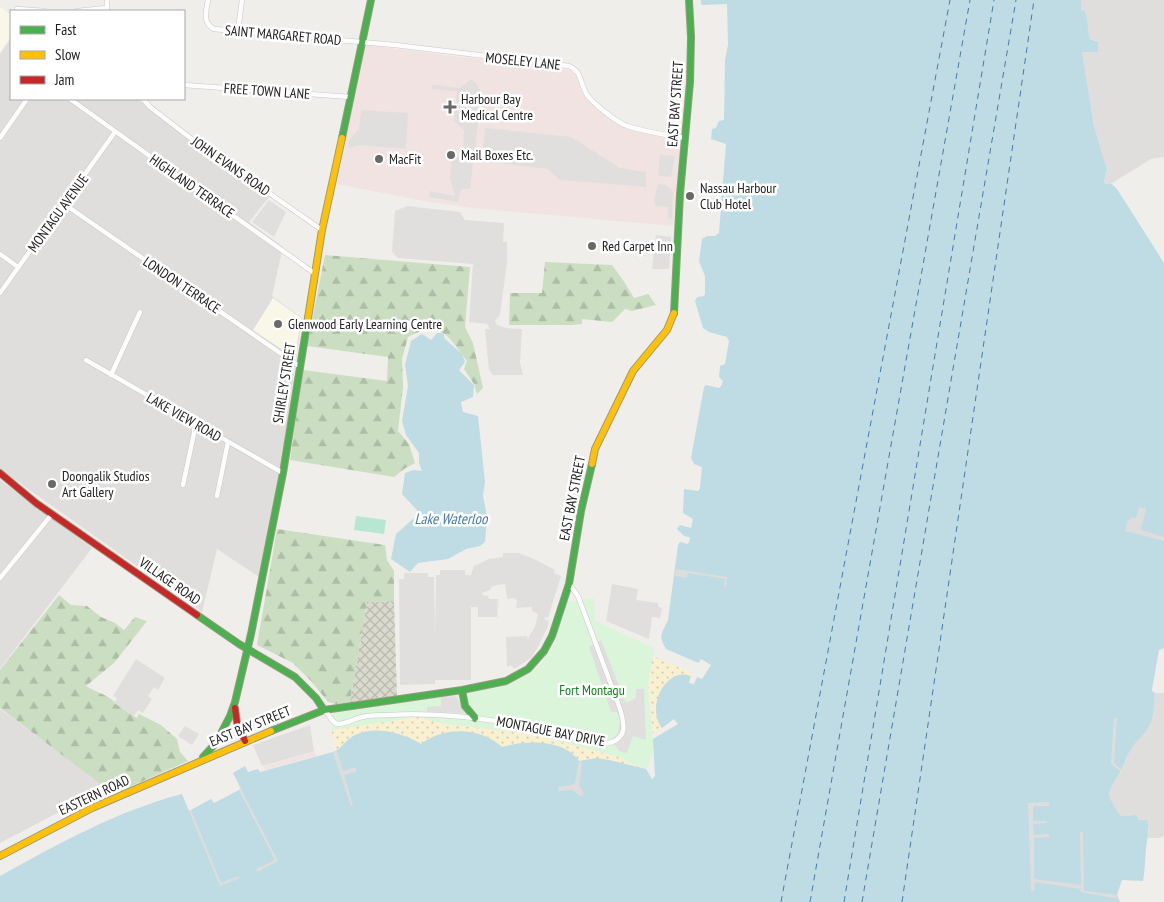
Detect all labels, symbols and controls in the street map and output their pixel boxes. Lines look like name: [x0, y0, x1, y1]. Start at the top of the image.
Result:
legend: [10, 10, 185, 100]
text: Fast: [55, 20, 76, 39]
street label: SAINT MARGARET ROAD: [224, 21, 342, 49]
text: Slow: [55, 45, 80, 64]
street label: MOSELEY LANE: [485, 48, 561, 74]
street label: EAST BAY STREET: [663, 60, 687, 148]
text: Jam: [54, 70, 74, 89]
street label: FREE TOWN LANE: [223, 79, 311, 103]
place label: Harbour Bay Medical Centre: [461, 90, 533, 124]
marker: Harbour Bay Medical Centre: [443, 100, 457, 114]
street label: JOHN EVANS ROAD: [187, 132, 274, 200]
place label: Mail Boxes Etc.: [461, 146, 533, 164]
marker: Mail Boxes Etc.: [445, 149, 457, 161]
street label: HIGHLAND TERRACE: [146, 150, 238, 222]
place label: MacFit: [389, 150, 421, 168]
marker: MacFit: [373, 153, 385, 165]
street label: MONTAGU AVENUE: [24, 170, 92, 256]
place label: Nassau Harbour Club Hotel: [700, 179, 776, 213]
marker: Nassau Harbour Club Hotel: [684, 190, 696, 202]
place label: Red Carpet Inn: [602, 237, 673, 255]
marker: Red Carpet Inn: [586, 240, 598, 252]
street label: LONDON TERRACE: [140, 253, 224, 317]
place label: Glenwood Early Learning Centre: [288, 315, 442, 333]
marker: Glenwood Early Learning Centre: [272, 318, 284, 330]
street label: SHIRLEY STREET: [269, 341, 299, 425]
street label: LAKE VIEW ROAD: [143, 388, 225, 446]
street label: EAST BAY STREET: [555, 453, 589, 542]
place label: Doongalik Studios Art Gallery: [62, 467, 150, 501]
marker: Doongalik Studios Art Gallery: [46, 478, 58, 490]
water label: Lake Waterloo: [414, 509, 489, 528]
street label: VILLAGE ROAD: [135, 553, 204, 609]
park label: Fort Montagu: [559, 681, 625, 699]
street label: EAST BAY STREET: [207, 701, 294, 750]
street label: MONTAGUE BAY DRIVE: [495, 712, 607, 750]
street label: EASTERN ROAD: [56, 771, 132, 819]

